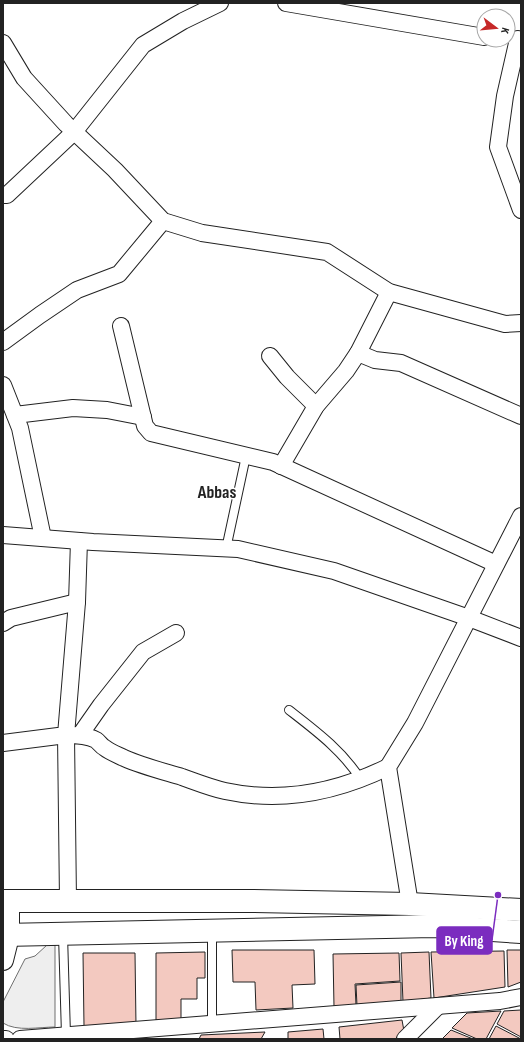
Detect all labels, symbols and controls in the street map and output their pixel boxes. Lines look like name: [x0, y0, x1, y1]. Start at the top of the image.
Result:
north arrow: [476, 8, 516, 48]
text: K: [498, 26, 512, 36]
district label: Abbas: [197, 482, 236, 503]
callout: By King: [437, 927, 492, 954]
text: By King: [444, 932, 484, 951]

